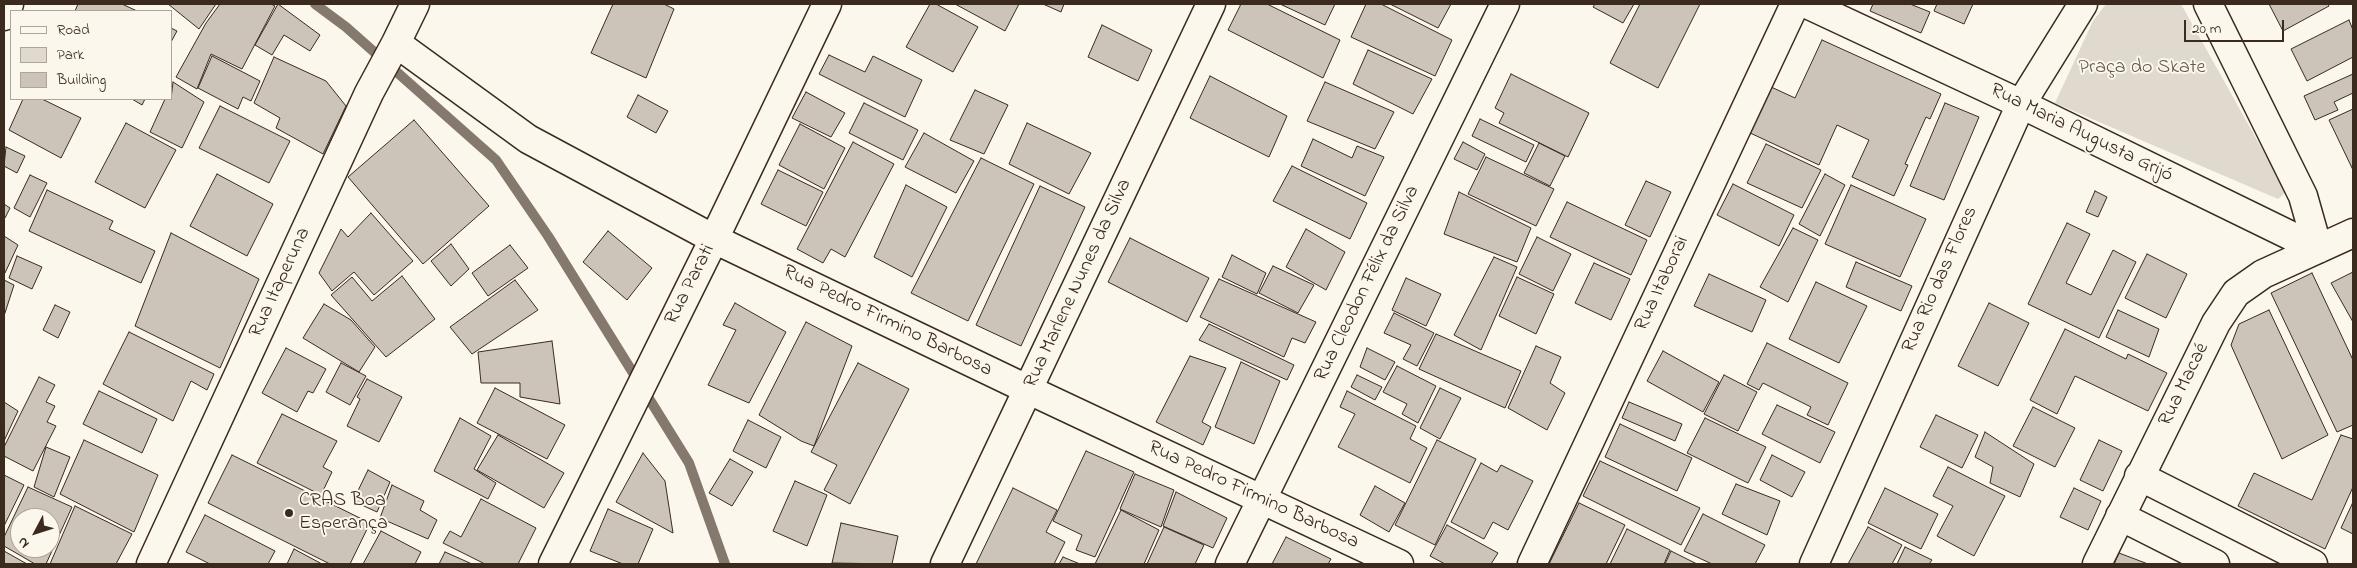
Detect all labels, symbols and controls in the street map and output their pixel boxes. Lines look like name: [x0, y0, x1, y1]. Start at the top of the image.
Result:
legend: [10, 10, 172, 100]
scale bar: [2187, 10, 2287, 42]
text: 20 m: [2192, 18, 2221, 40]
text: Road: [57, 19, 90, 41]
text: Park: [57, 44, 84, 66]
park label: Praça do Skate: [2079, 57, 2205, 81]
text: Building: [57, 69, 106, 91]
street label: Rua Maria Augusta Grijó: [1986, 79, 2176, 189]
street label: Rua Marlene Nunes da Silva: [1020, 176, 1138, 392]
street label: Rua Cleodon Félix da Silva: [1310, 182, 1426, 386]
street label: Rua Rio das Flores: [1898, 203, 1984, 357]
street label: Rua Itaperuna: [245, 224, 317, 342]
street label: Rua Itaborai: [1631, 233, 1695, 335]
street label: Rua Parati: [661, 241, 721, 329]
street label: Rua Pedro Firmino Barbosa: [778, 261, 996, 383]
street label: Rua Macaé: [2155, 339, 2215, 431]
street label: Rua Pedro Firmino Barbosa: [1144, 437, 1362, 555]
place label: CRAS Boa Esperança: [299, 490, 388, 537]
marker: CRAS Boa Esperança: [283, 507, 295, 519]
north arrow: [10, 508, 60, 558]
text: N: [13, 532, 35, 553]

